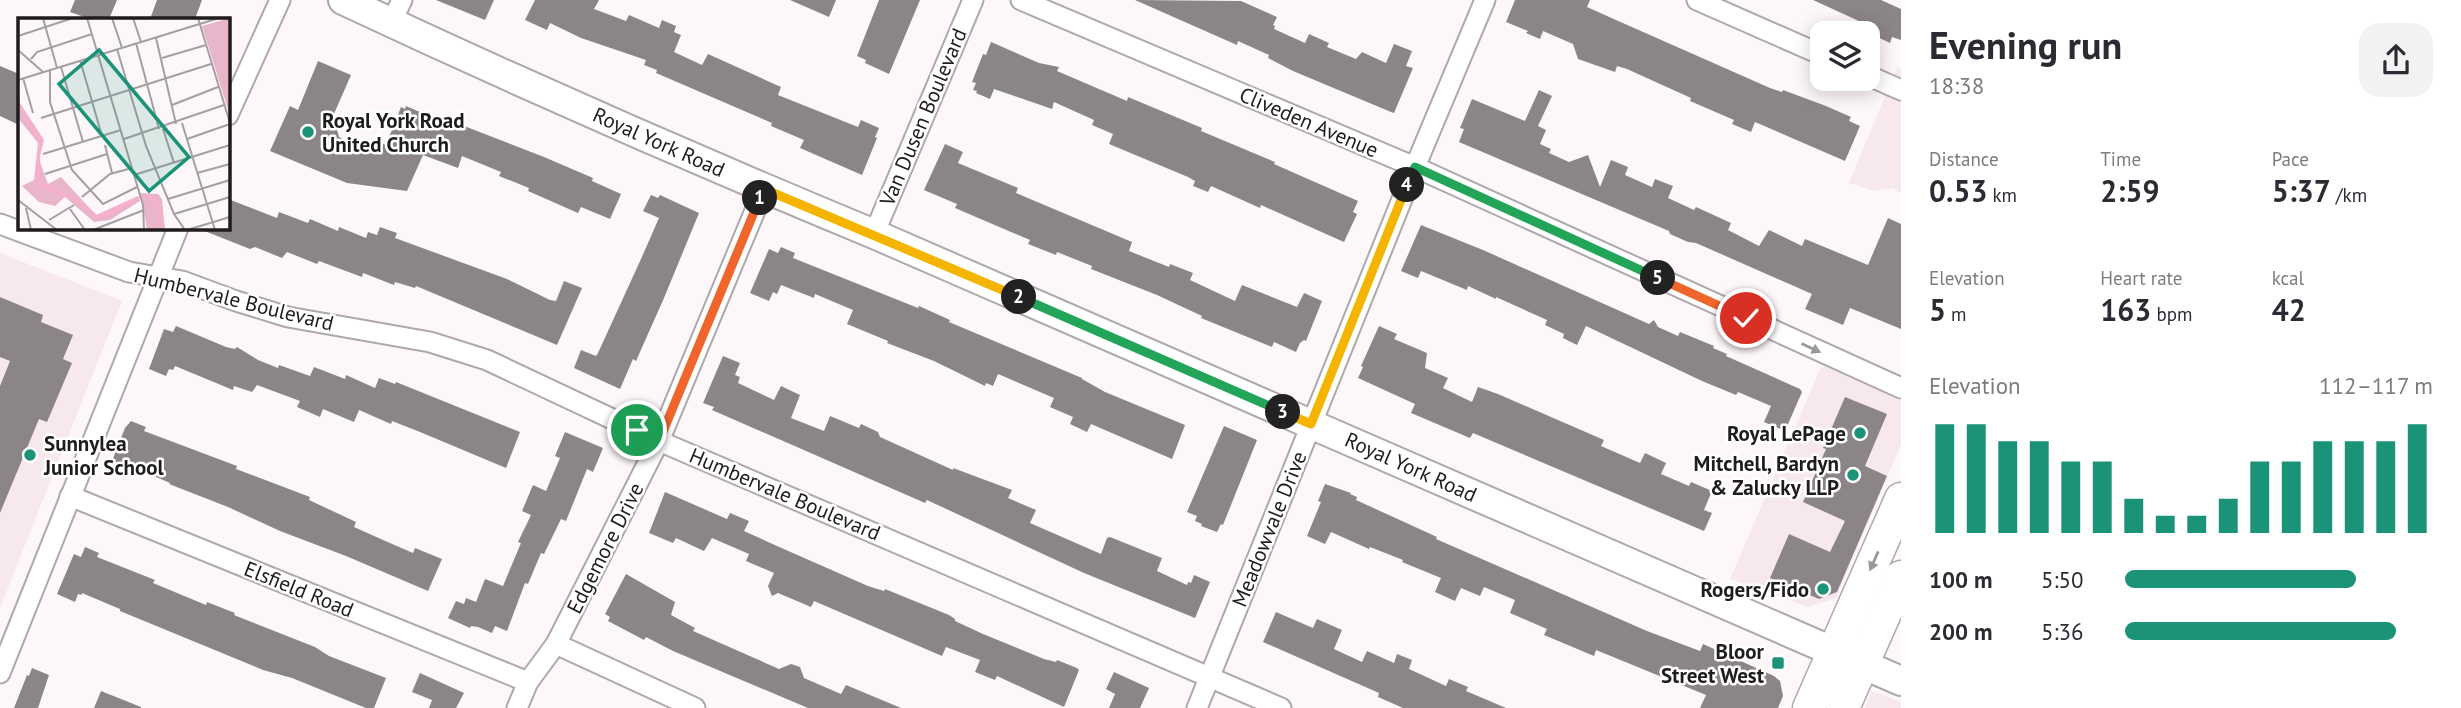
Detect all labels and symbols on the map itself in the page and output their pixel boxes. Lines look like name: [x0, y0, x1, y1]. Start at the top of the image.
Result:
inset map: [18, 18, 229, 229]
street label: Van Dusen Boulevard: [873, 24, 973, 211]
street label: Cliveden Avenue: [1235, 81, 1383, 163]
street label: Royal York Road: [589, 101, 729, 183]
place label: Royal York Road United Church: [322, 107, 464, 158]
marker: Royal York Road United Church: [300, 124, 316, 140]
pin: 4: [1390, 168, 1424, 202]
pin: 1: [742, 180, 778, 216]
pin: 5: [1640, 260, 1676, 296]
street label: Humbervale Boulevard: [131, 261, 337, 337]
pin: 2: [1002, 280, 1036, 314]
pin: [1716, 288, 1776, 348]
one-way arrow: [1801, 342, 1821, 354]
pin: 3: [1266, 394, 1300, 430]
pin: [607, 400, 667, 460]
place label: Royal LePage: [1727, 420, 1846, 447]
marker: Royal LePage: [1852, 425, 1868, 441]
street label: Royal York Road: [1341, 426, 1481, 508]
place label: Sunnylea Junior School: [43, 430, 165, 481]
street label: Humbervale Boulevard: [685, 442, 885, 546]
marker: Sunnylea Junior School: [22, 447, 38, 463]
street label: Meadowvale Drive: [1225, 447, 1313, 611]
place label: Mitchell, Bardyn & Zalucky LLP: [1694, 450, 1839, 501]
marker: Mitchell, Bardyn & Zalucky LLP: [1845, 467, 1861, 483]
street label: Edgemore Drive: [560, 478, 650, 618]
one-way arrow: [1868, 551, 1879, 572]
street label: Elsfield Road: [240, 555, 358, 623]
place label: Rogers/Fido: [1700, 576, 1809, 603]
marker: Rogers/Fido: [1815, 581, 1831, 597]
place label: Bloor Street West: [1661, 638, 1765, 689]
marker: Bloor Street West: [1770, 655, 1786, 671]

